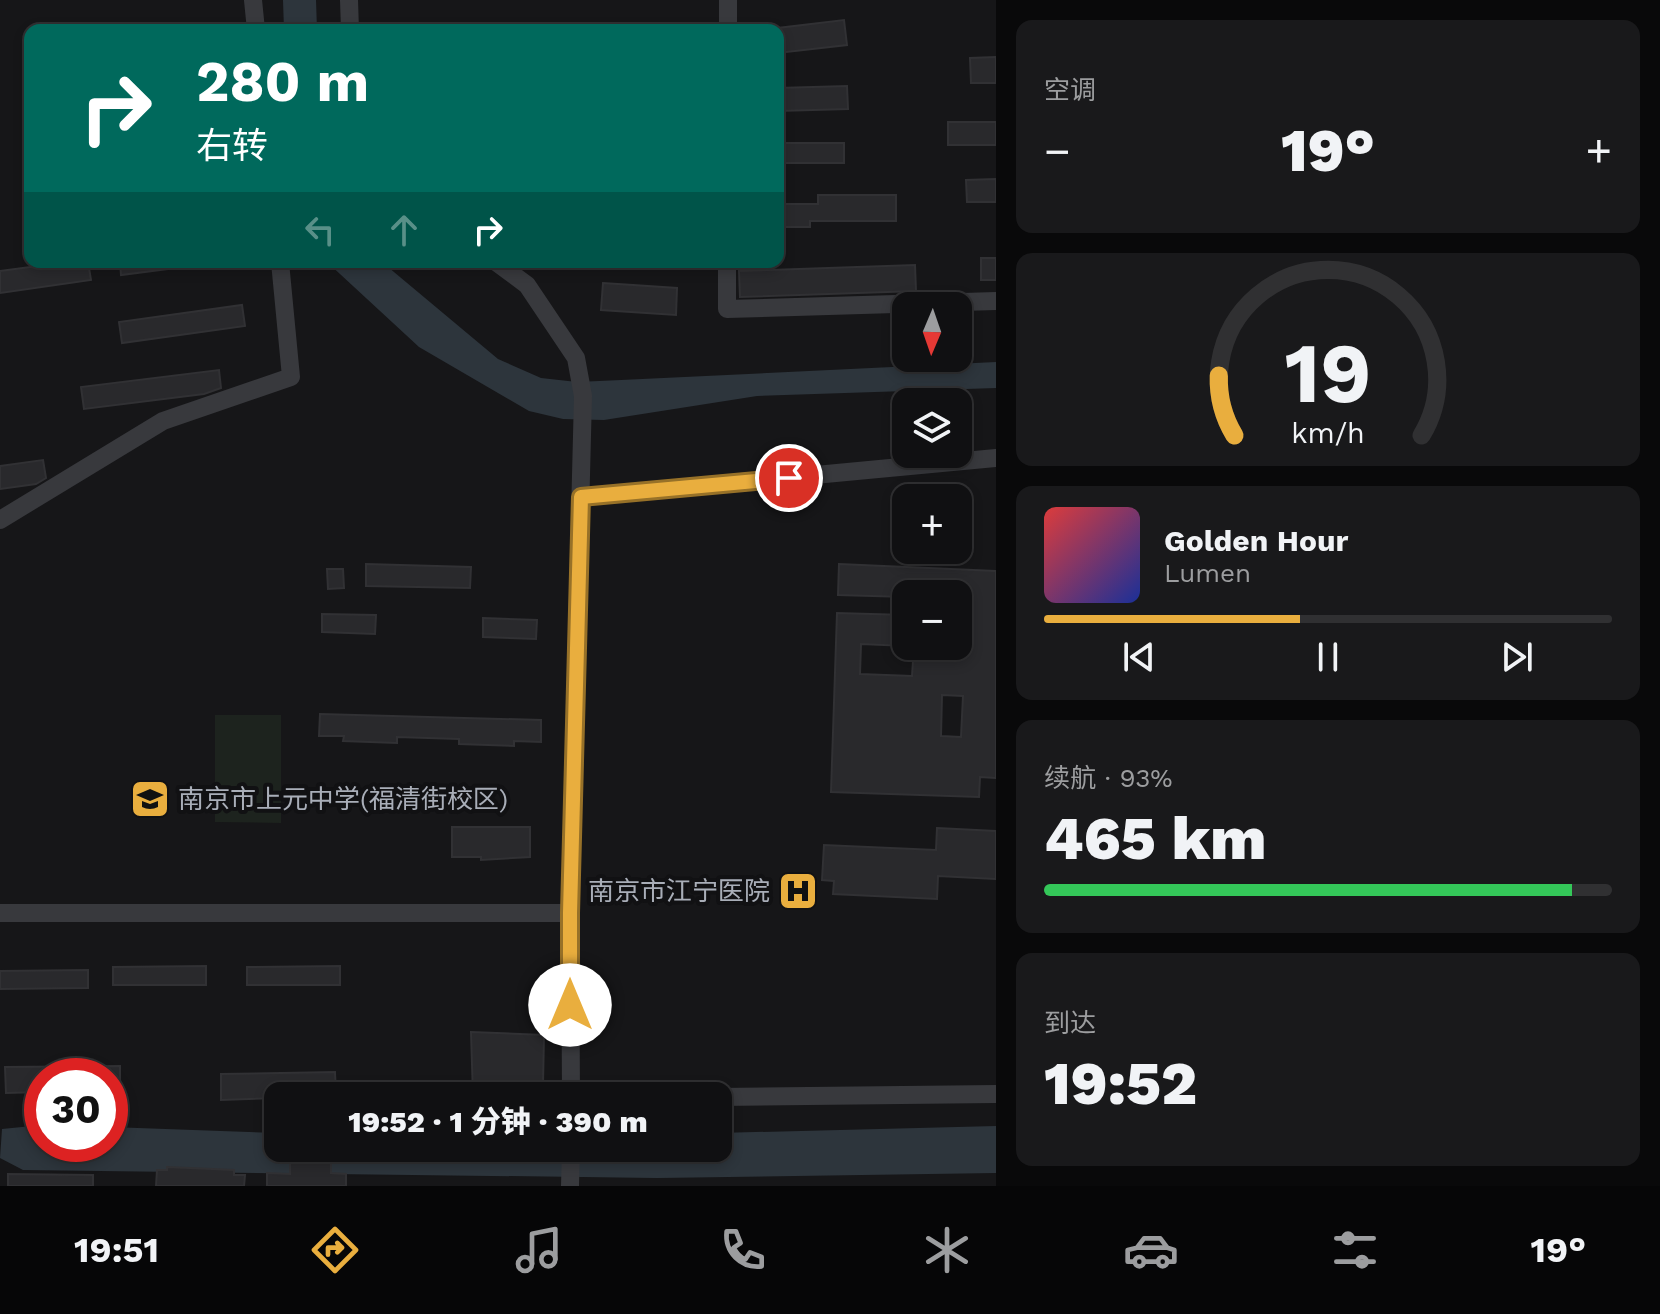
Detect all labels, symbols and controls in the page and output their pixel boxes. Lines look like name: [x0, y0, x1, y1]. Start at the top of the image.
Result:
text: 280 m: [196, 49, 369, 115]
icon: right: [64, 56, 168, 160]
text: 空调: [1044, 75, 1096, 105]
text: 19°: [1281, 115, 1375, 186]
text: 右转: [196, 125, 268, 167]
text: −: [1044, 125, 1071, 177]
text: +: [1585, 125, 1612, 177]
icon: left: [298, 208, 342, 252]
icon: ahead: [382, 208, 426, 252]
icon: right: [466, 208, 510, 252]
north arrow: [892, 292, 972, 372]
map controls: [892, 292, 972, 660]
text: 19: [1284, 324, 1372, 421]
button: layers: [892, 388, 972, 468]
text: km/h: [1291, 416, 1365, 450]
pin: [755, 444, 823, 512]
icon: arrive: [767, 456, 811, 500]
button: +: [892, 484, 972, 564]
text: Golden Hour: [1164, 523, 1348, 558]
text: Lumen: [1164, 558, 1251, 588]
button: −: [892, 580, 972, 660]
icon: previous: [1117, 635, 1161, 679]
icon: pause: [1306, 635, 1350, 679]
icon: next: [1495, 635, 1539, 679]
text: 续航 · 93%: [1044, 763, 1173, 793]
school or university icon: 南京市上元中学(福清街校区): [129, 778, 171, 820]
place label: 南京市上元中学(福清街校区): [178, 784, 508, 814]
text: 465 km: [1044, 803, 1266, 874]
hospital icon: 南京市江宁医院: [777, 870, 819, 912]
place label: 南京市江宁医院: [588, 876, 770, 906]
position arrow: [528, 963, 612, 1047]
text: 到达: [1044, 1008, 1096, 1038]
text: 19:52: [1044, 1048, 1197, 1119]
speed limit sign: 30: [24, 1058, 128, 1162]
text: 19:52 · 1 分钟 · 390 m: [348, 1104, 648, 1139]
icon: directions: [307, 1222, 363, 1278]
icon: music: [511, 1222, 567, 1278]
icon: phone: [715, 1222, 771, 1278]
icon: climate: [919, 1222, 975, 1278]
icon: car: [1123, 1222, 1179, 1278]
icon: filters: [1327, 1222, 1383, 1278]
text: 19:51: [74, 1229, 159, 1271]
text: 19°: [1530, 1229, 1586, 1271]

